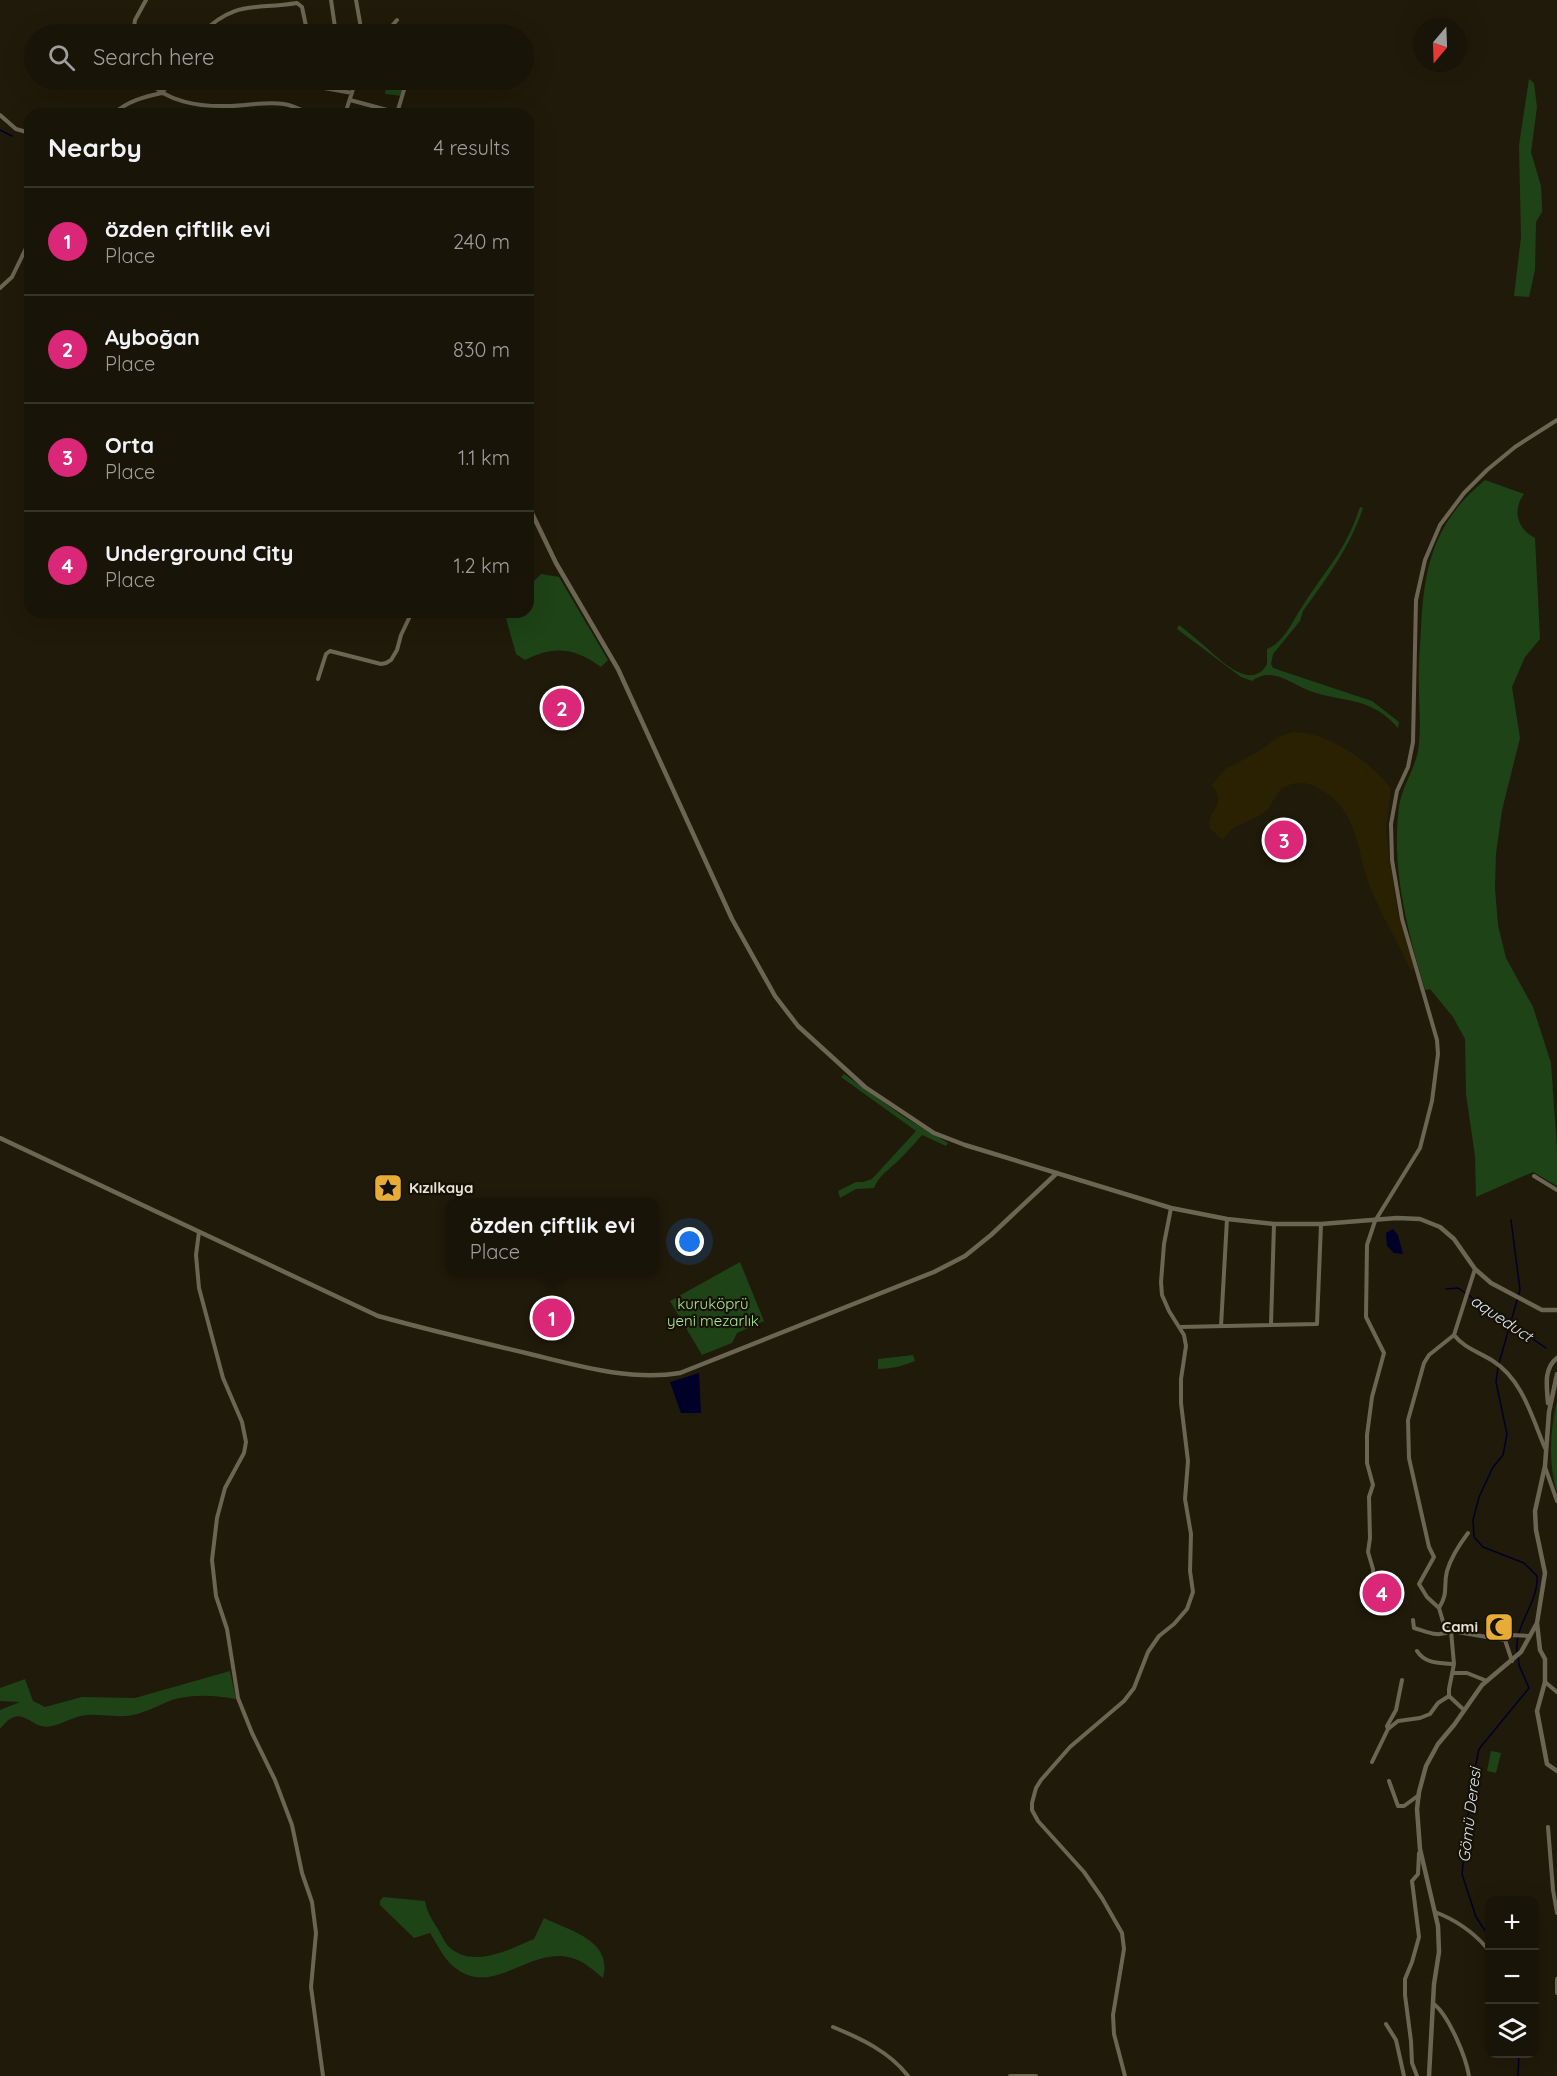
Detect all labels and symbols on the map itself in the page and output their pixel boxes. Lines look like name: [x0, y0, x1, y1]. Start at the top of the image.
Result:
north arrow: [1413, 18, 1467, 72]
pin: 2: [542, 686, 582, 730]
pin: 3: [1264, 818, 1304, 862]
place icon: Kızılkaya: [372, 1172, 404, 1204]
place label: Kızılkaya: [409, 1178, 473, 1197]
your location: [675, 1227, 704, 1256]
water label: aqueduct: [1467, 1290, 1538, 1347]
park label: kuruköprü yeni mezarlık: [667, 1294, 759, 1330]
pin: 1: [532, 1296, 572, 1340]
pin: 4: [1362, 1570, 1402, 1616]
mosque icon: Cami: [1483, 1611, 1515, 1643]
place label: Cami: [1442, 1617, 1478, 1636]
water label: Gömü Deresi: [1453, 1765, 1485, 1864]

